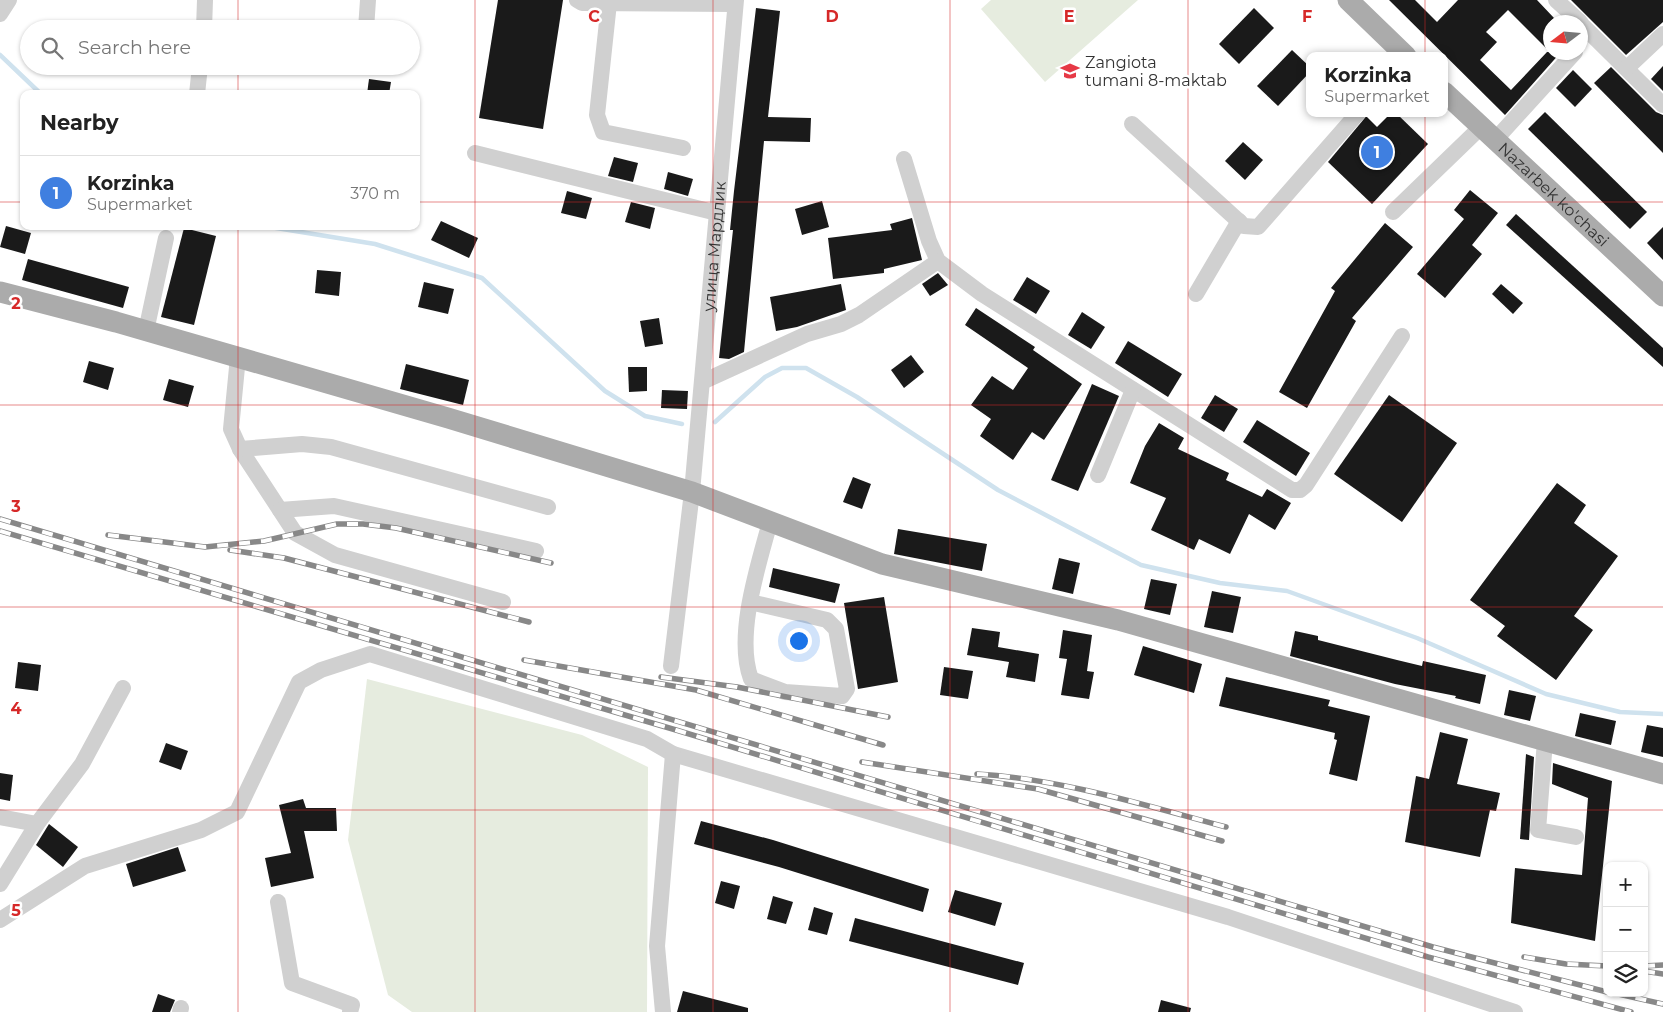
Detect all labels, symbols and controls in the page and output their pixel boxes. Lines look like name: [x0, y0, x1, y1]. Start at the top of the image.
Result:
text: C: [588, 7, 600, 26]
text: D: [825, 7, 839, 26]
text: E: [1064, 7, 1074, 26]
text: F: [1302, 7, 1312, 26]
north arrow: [1543, 15, 1588, 60]
search box: [20, 20, 420, 75]
icon: search: [38, 34, 66, 62]
text: Search here: [78, 36, 191, 59]
popup: [1306, 52, 1448, 117]
place label: Zangiota tumani 8-maktab: [1085, 53, 1227, 90]
school or university icon: Zangiota tumani 8-maktab: [1059, 60, 1081, 82]
text: Korzinka: [1324, 64, 1412, 87]
text: Supermarket: [1324, 87, 1430, 106]
text: Nearby: [40, 110, 119, 135]
pin: 1: [1361, 133, 1393, 171]
street label: Nazarbek ko'chasi: [1495, 138, 1613, 250]
text: Korzinka: [87, 172, 174, 195]
street label: улица Мардлик: [699, 180, 729, 313]
text: 1: [53, 184, 59, 203]
text: 370 m: [350, 184, 400, 203]
text: Supermarket: [87, 195, 193, 214]
text: 2: [11, 294, 21, 313]
text: 3: [10, 497, 21, 516]
your location: [786, 628, 812, 654]
text: 4: [10, 699, 22, 718]
map controls: [1603, 862, 1648, 997]
button: +: [1603, 862, 1648, 907]
text: 5: [11, 901, 21, 920]
button: −: [1603, 907, 1648, 952]
button: layers: [1603, 952, 1648, 997]

